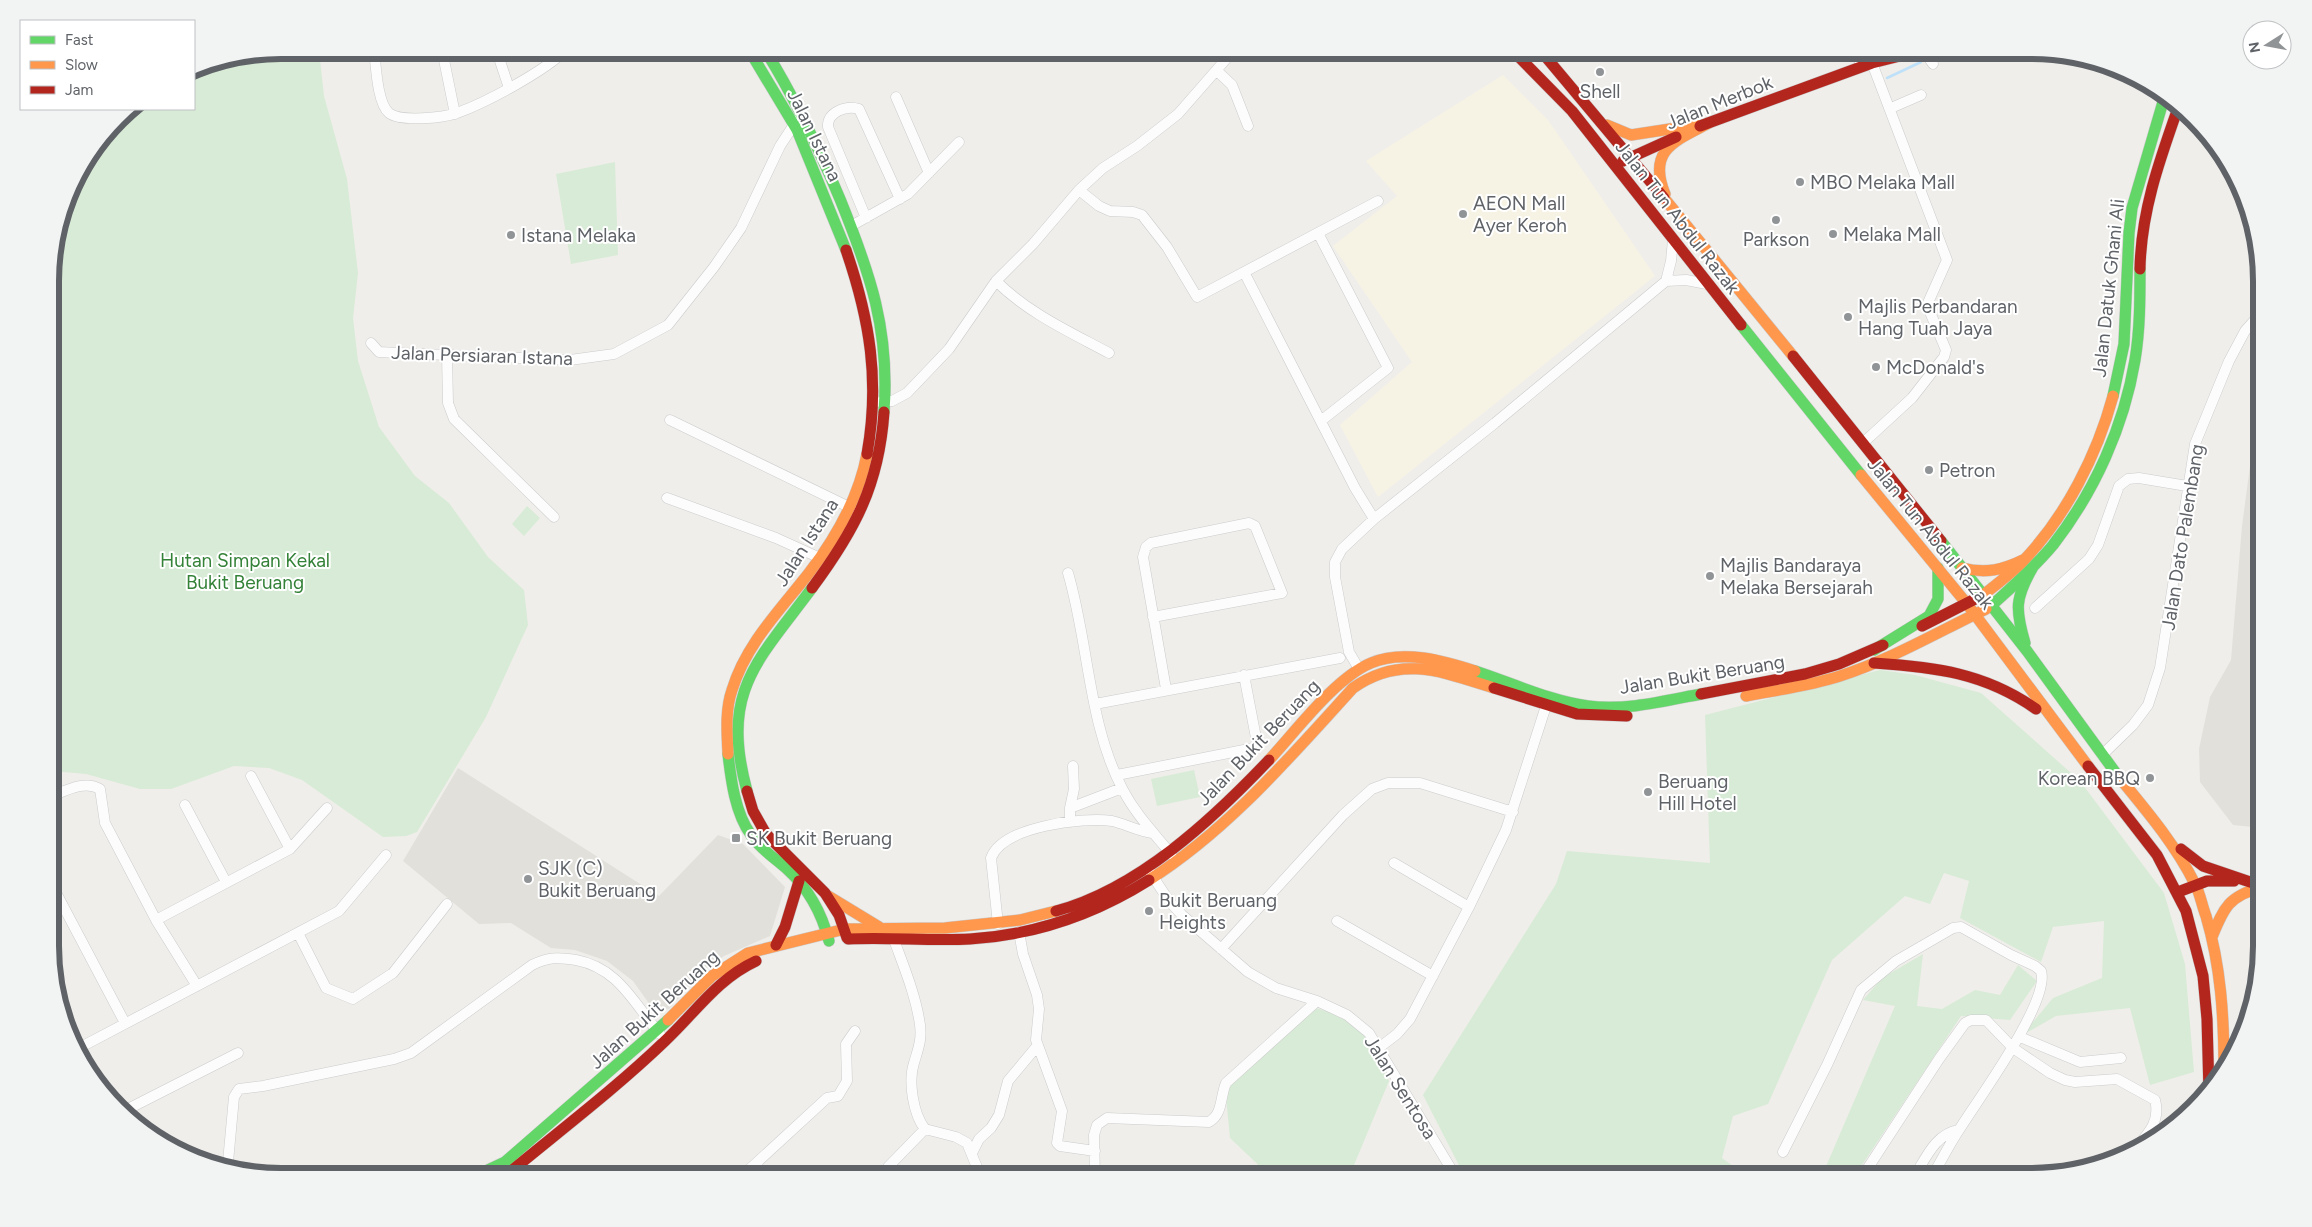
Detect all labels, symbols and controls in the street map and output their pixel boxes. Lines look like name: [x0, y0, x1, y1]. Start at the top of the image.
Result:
legend: [20, 20, 195, 110]
north arrow: [2242, 20, 2292, 70]
text: Fast: [65, 31, 94, 49]
text: N: [2245, 40, 2264, 54]
text: Slow: [65, 56, 98, 74]
marker: Shell: [1594, 66, 1606, 78]
street label: Jalan Merbok: [1663, 70, 1777, 134]
place label: Shell: [1579, 80, 1621, 103]
text: Jam: [65, 81, 93, 99]
street label: Jalan Istana: [782, 85, 847, 185]
street label: Jalan Tun Abdul Razak: [1610, 136, 1745, 299]
place label: MBO Melaka Mall: [1810, 171, 1955, 194]
marker: MBO Melaka Mall: [1794, 176, 1806, 188]
place label: AEON Mall Ayer Keroh: [1473, 192, 1567, 237]
street label: Jalan Datuk Ghani Ali: [2088, 198, 2129, 378]
marker: AEON Mall Ayer Keroh: [1457, 208, 1469, 220]
marker: Parkson: [1770, 214, 1782, 226]
place label: Melaka Mall: [1843, 223, 1941, 246]
place label: Istana Melaka: [521, 224, 636, 247]
place label: Parkson: [1743, 228, 1809, 251]
marker: Melaka Mall: [1827, 228, 1839, 240]
marker: Istana Melaka: [505, 229, 517, 241]
place label: Majlis Perbandaran Hang Tuah Jaya: [1858, 295, 2018, 340]
marker: Majlis Perbandaran Hang Tuah Jaya: [1842, 311, 1854, 323]
street label: Jalan Persiaran Istana: [391, 341, 573, 370]
place label: McDonald's: [1886, 356, 1985, 379]
marker: McDonald's: [1870, 361, 1882, 373]
street label: Jalan Dato Palembang: [2156, 442, 2209, 632]
street label: Jalan Tun Abdul Razak: [1862, 453, 1999, 614]
place label: Petron: [1939, 459, 1995, 482]
marker: Petron: [1923, 464, 1935, 476]
street label: Jalan Istana: [770, 494, 843, 590]
park label: Hutan Simpan Kekal Bukit Beruang: [160, 549, 330, 594]
place label: Majlis Bandaraya Melaka Bersejarah: [1720, 554, 1873, 599]
marker: Majlis Bandaraya Melaka Bersejarah: [1704, 570, 1716, 582]
street label: Jalan Bukit Beruang: [1618, 650, 1786, 699]
street label: Jalan Bukit Beruang: [1192, 674, 1325, 810]
place label: Korean BBQ: [2038, 767, 2140, 790]
place label: Beruang Hill Hotel: [1658, 770, 1737, 815]
marker: Korean BBQ: [2144, 772, 2156, 784]
marker: Beruang Hill Hotel: [1642, 786, 1654, 798]
place label: SK Bukit Beruang: [746, 827, 892, 850]
marker: SK Bukit Beruang: [730, 832, 742, 844]
place label: SJK (C) Bukit Beruang: [538, 857, 656, 902]
marker: SJK (C) Bukit Beruang: [522, 873, 534, 885]
place label: Bukit Beruang Heights: [1159, 889, 1277, 934]
marker: Bukit Beruang Heights: [1143, 905, 1155, 917]
street label: Jalan Bukit Beruang: [585, 945, 724, 1074]
street label: Jalan Sentosa: [1360, 1031, 1442, 1143]

